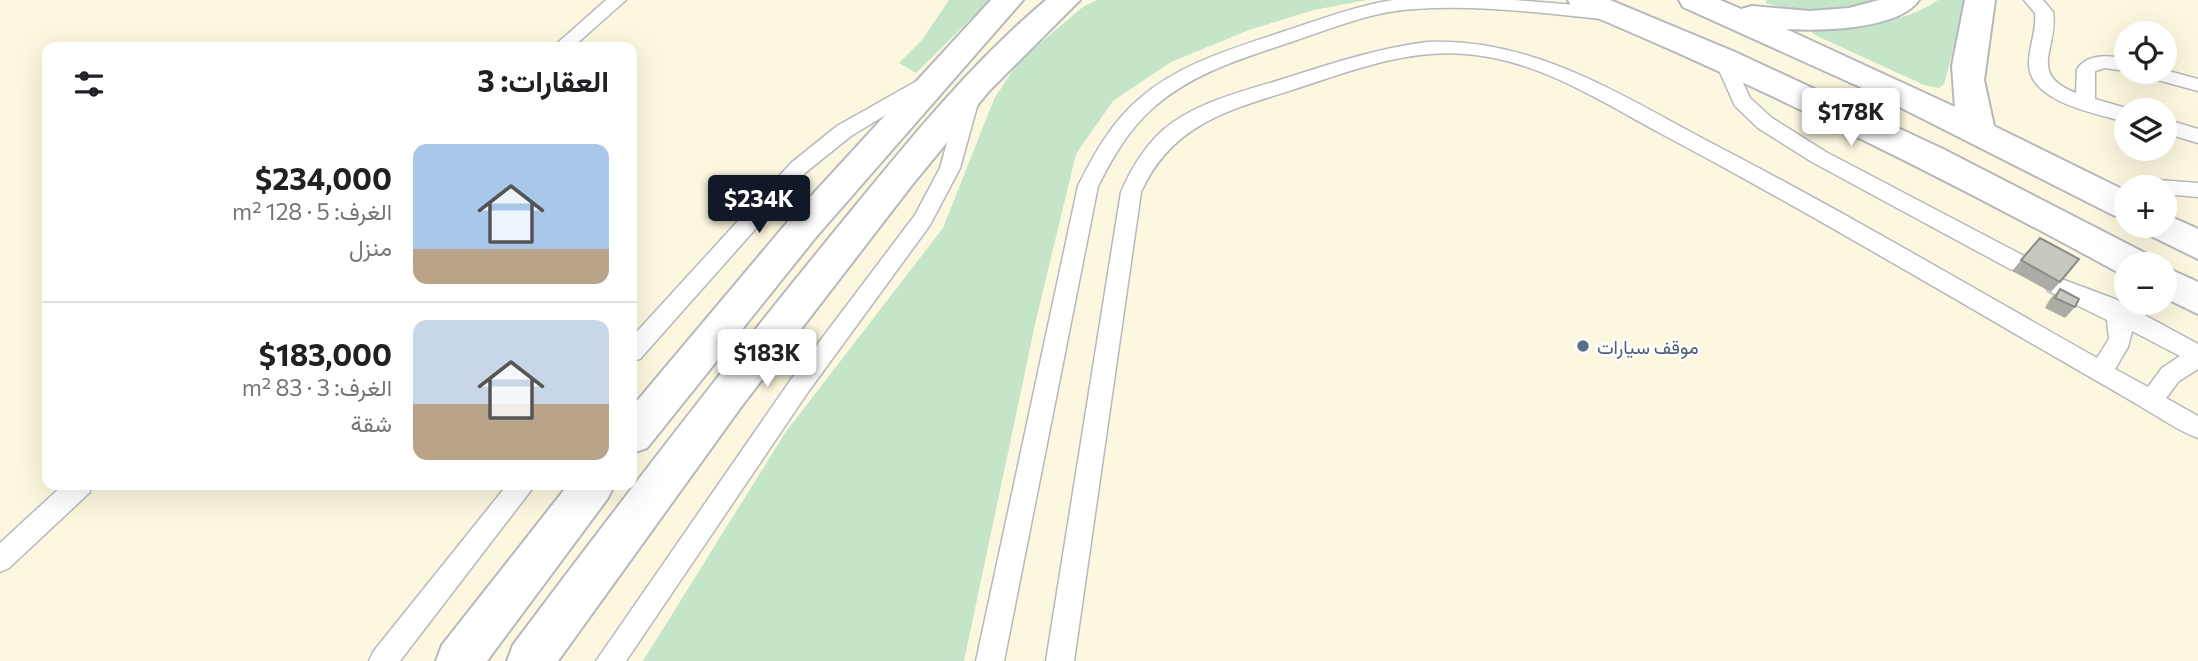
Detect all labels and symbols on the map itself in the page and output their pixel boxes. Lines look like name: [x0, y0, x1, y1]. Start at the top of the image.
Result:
pin: $178K: [1802, 88, 1900, 148]
pin: $234K: [710, 176, 808, 235]
pin: $183K: [718, 330, 816, 389]
place label: موقف سيارات: [1597, 335, 1699, 359]
marker: موقف سيارات: [1575, 338, 1591, 354]

